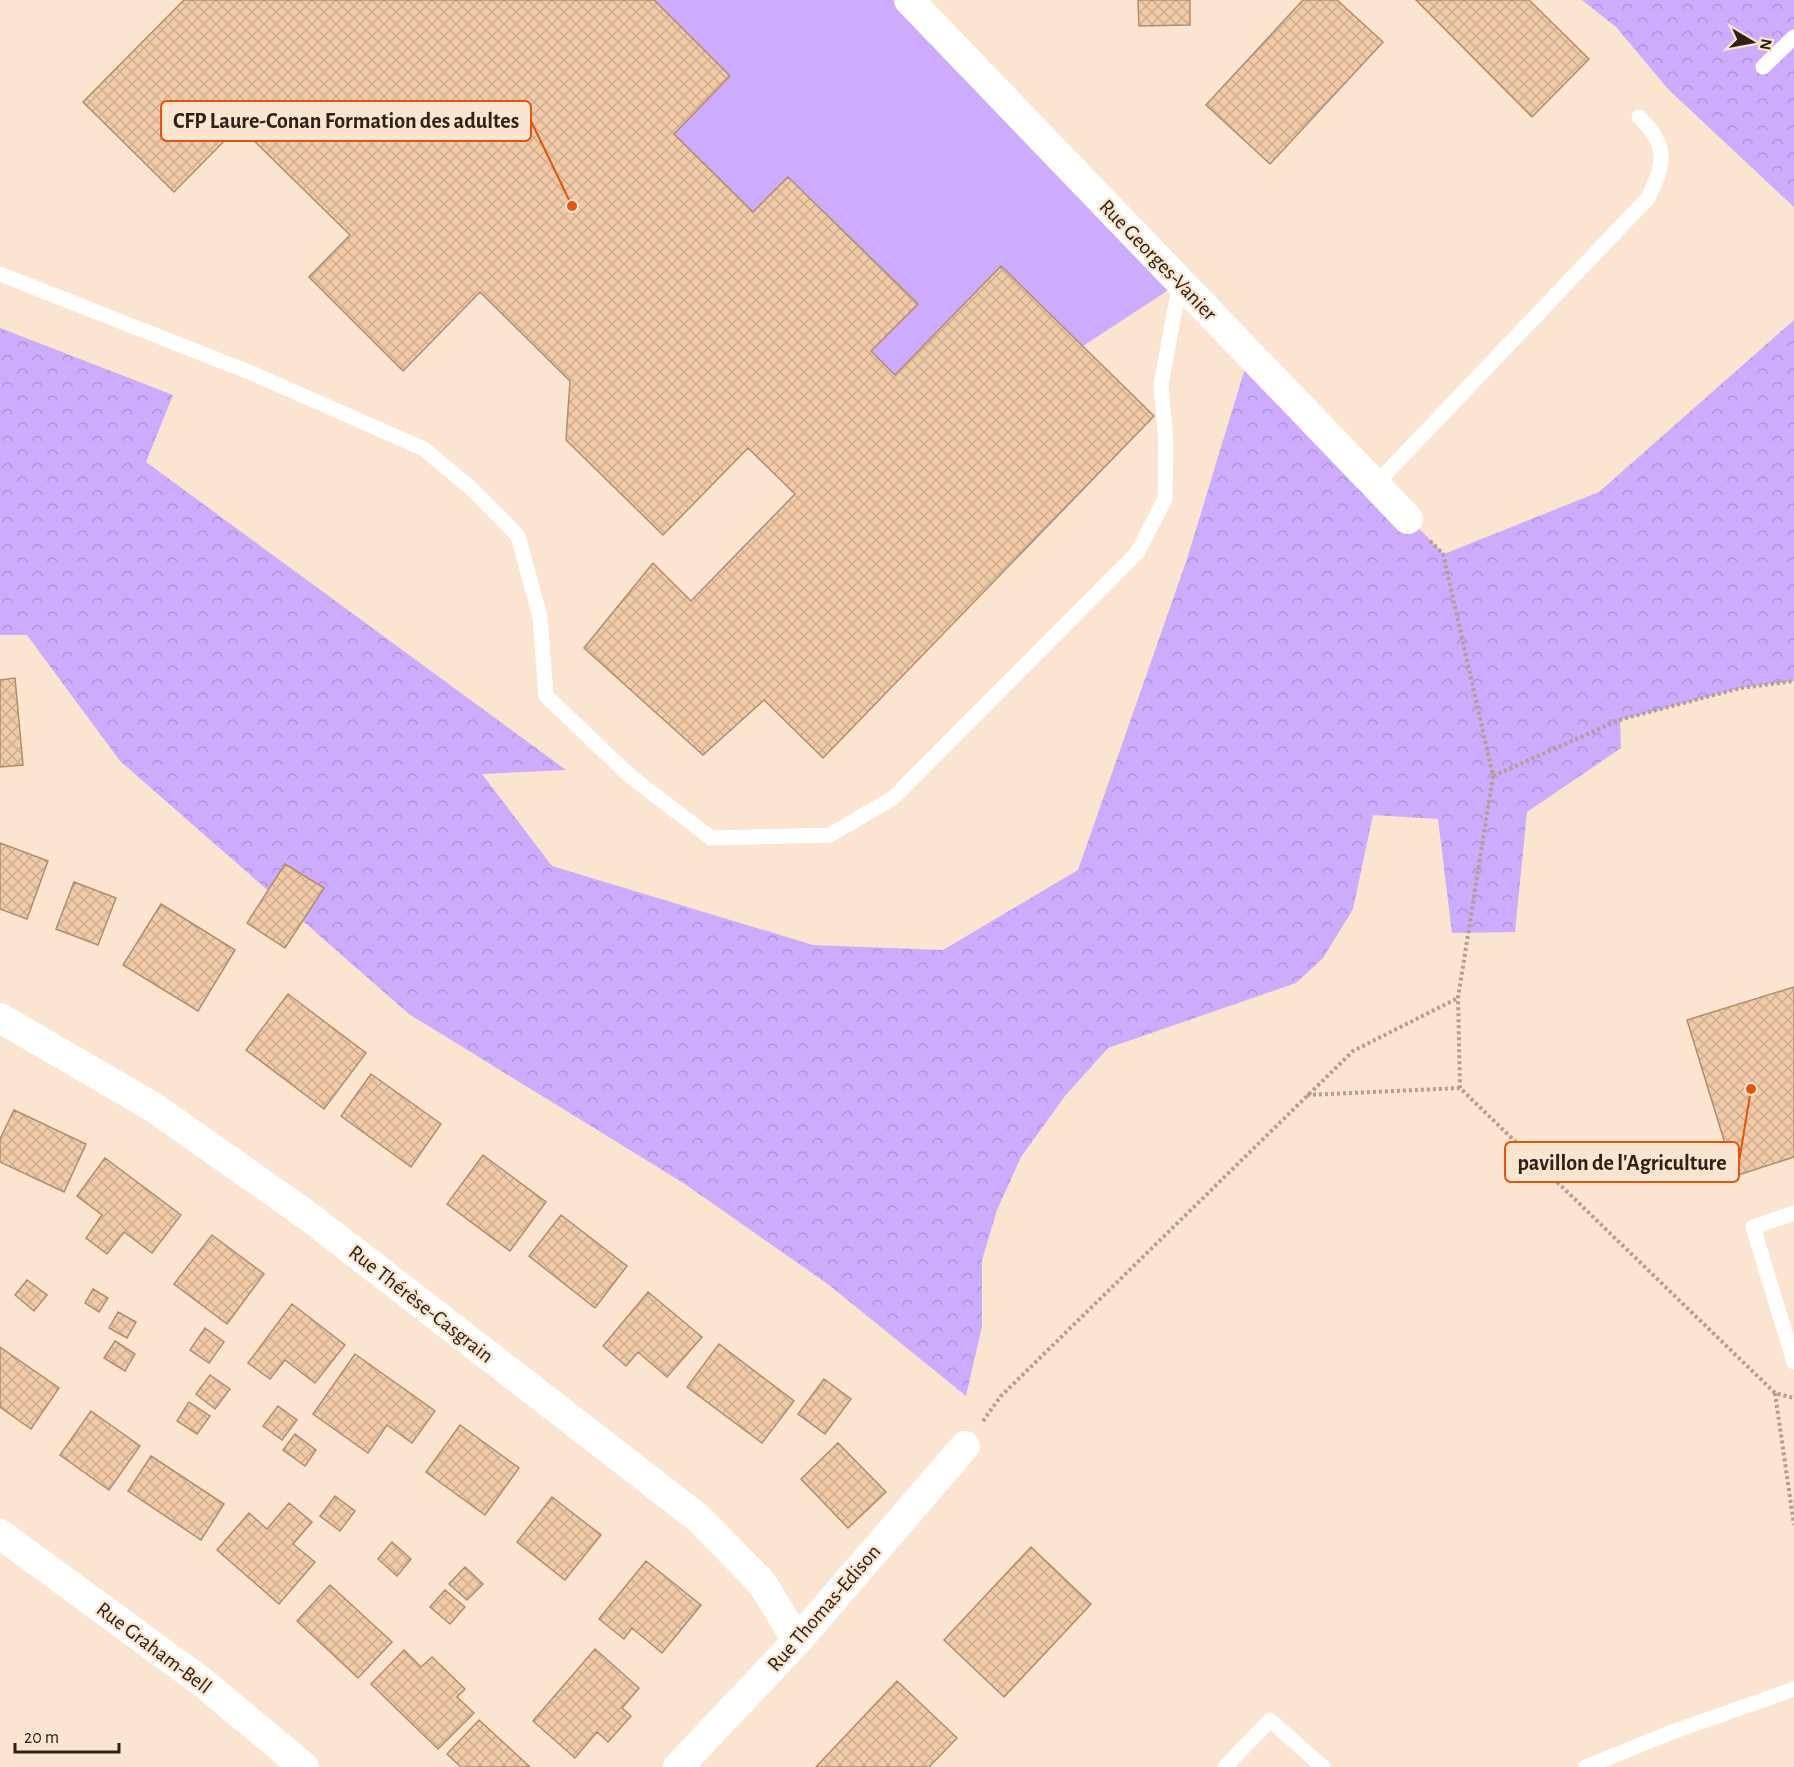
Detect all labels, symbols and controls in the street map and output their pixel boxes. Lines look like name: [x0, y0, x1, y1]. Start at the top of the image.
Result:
north arrow: [1722, 12, 1782, 72]
text: N: [1757, 38, 1775, 51]
callout: CFP Laure-Conan Formation des adultes: [161, 101, 531, 141]
text: CFP Laure-Conan Formation des adultes: [173, 110, 519, 132]
street label: Rue Georges-Vanier: [1095, 196, 1221, 325]
callout: pavillon de l'Agriculture: [1505, 1142, 1739, 1182]
text: pavillon de l'Agriculture: [1517, 1152, 1727, 1174]
street label: Rue Thérèse-Casgrain: [345, 1241, 497, 1367]
street label: Rue Thomas-Edison: [763, 1541, 885, 1675]
street label: Rue Graham-Bell: [93, 1598, 215, 1698]
scale bar: [15, 1716, 118, 1754]
text: 20 m: [24, 1729, 59, 1747]

